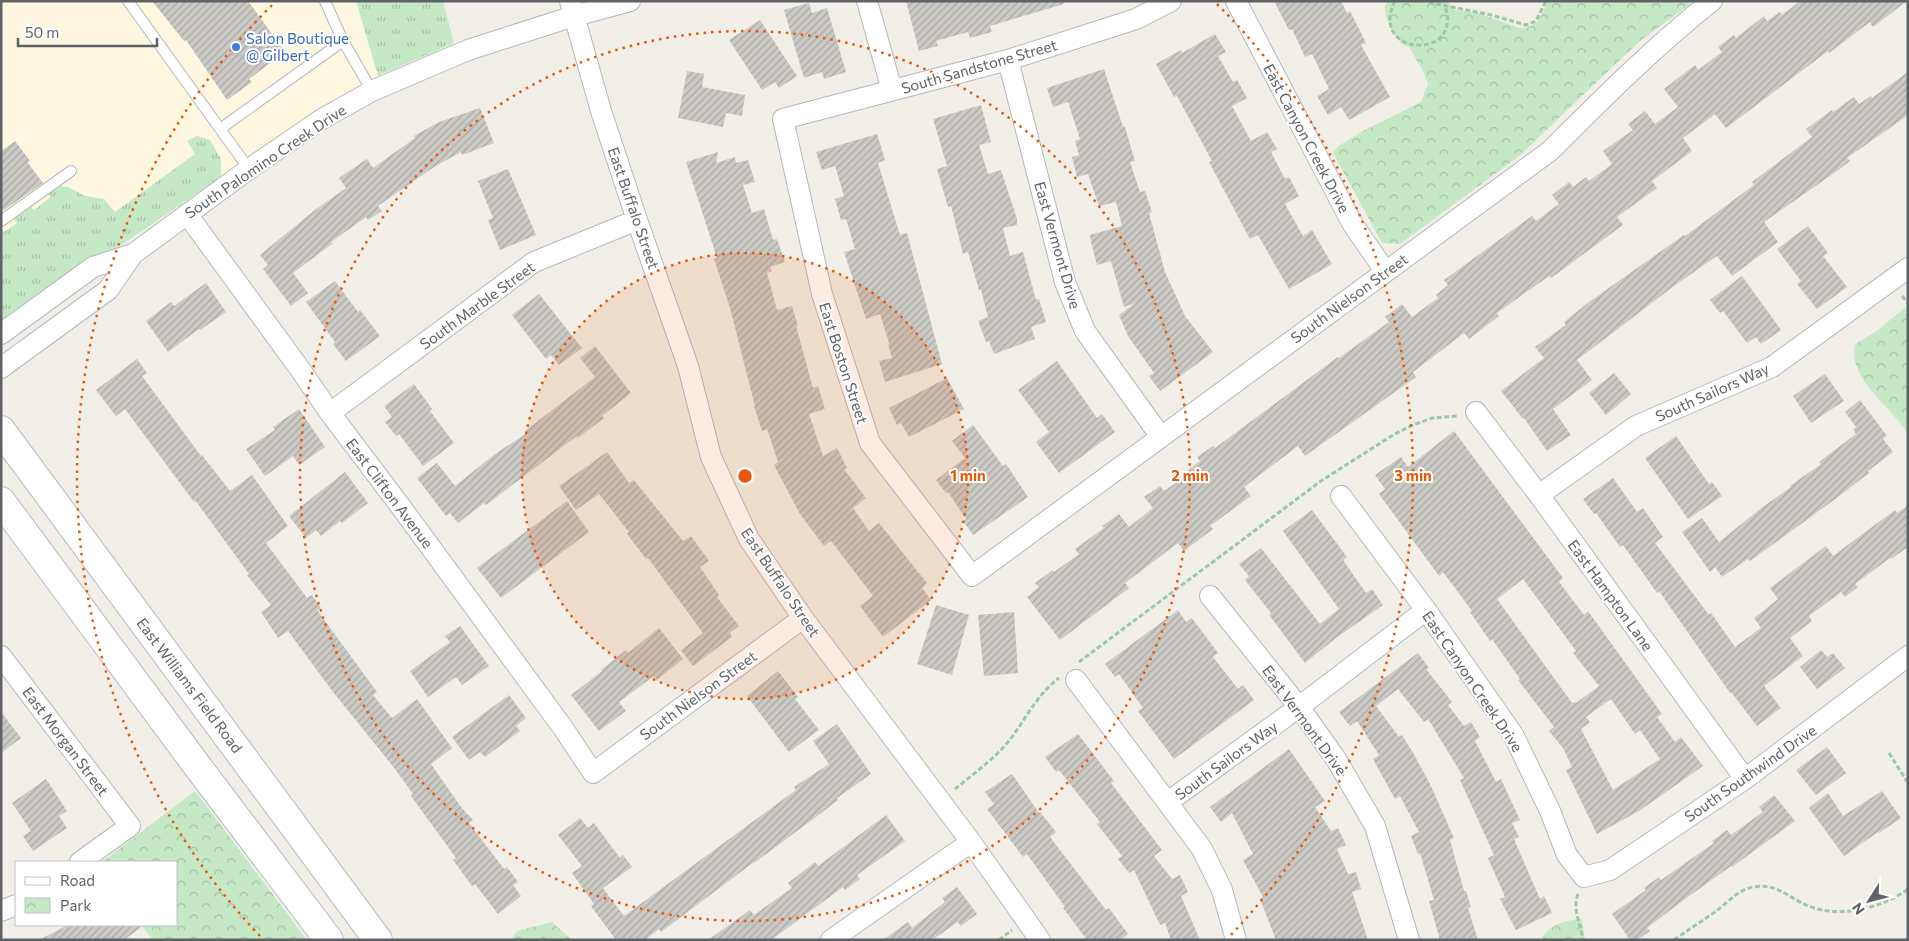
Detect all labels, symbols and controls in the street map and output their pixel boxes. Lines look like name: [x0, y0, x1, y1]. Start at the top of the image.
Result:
scale bar: [18, 15, 156, 47]
text: 50 m: [25, 23, 59, 41]
place label: Salon Boutique @ Gilbert: [246, 29, 349, 64]
street label: South Sandstone Street: [899, 35, 1059, 97]
marker: Salon Boutique @ Gilbert: [230, 41, 242, 53]
street label: East Canyon Creek Drive: [1260, 60, 1354, 216]
street label: South Palomino Creek Drive: [181, 100, 349, 222]
street label: East Buffalo Street: [605, 145, 663, 271]
street label: East Vermont Drive: [1031, 179, 1085, 311]
street label: South Nielson Street: [1287, 249, 1411, 347]
street label: South Marble Street: [416, 257, 538, 353]
street label: East Boston Street: [816, 300, 872, 426]
street label: South Sailors Way: [1652, 359, 1772, 425]
street label: East Clifton Avenue: [343, 435, 437, 552]
text: 1 min: [950, 466, 986, 484]
text: 2 min: [1171, 466, 1209, 484]
text: 3 min: [1394, 466, 1432, 484]
centre of rings: [736, 467, 754, 485]
street label: East Buffalo Street: [738, 524, 824, 640]
street label: East Hampton Lane: [1565, 536, 1657, 654]
street label: East Canyon Creek Drive: [1419, 607, 1527, 755]
street label: East Williams Field Road: [133, 614, 247, 756]
street label: South Nielson Street: [636, 646, 760, 744]
street label: East Vermont Drive: [1259, 661, 1351, 779]
street label: East Morgan Street: [19, 683, 113, 799]
street label: South Sailors Way: [1171, 717, 1281, 803]
street label: South Southwind Drive: [1681, 721, 1819, 825]
legend: [15, 861, 178, 926]
text: Road: [60, 871, 95, 889]
north arrow: [1844, 876, 1894, 926]
text: Park: [60, 896, 91, 914]
text: N: [1848, 900, 1868, 918]

